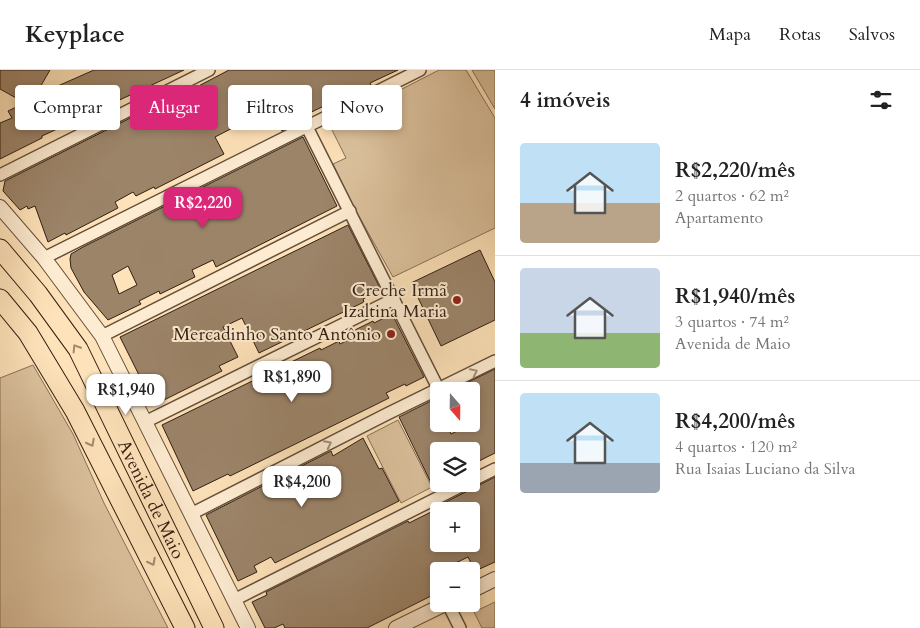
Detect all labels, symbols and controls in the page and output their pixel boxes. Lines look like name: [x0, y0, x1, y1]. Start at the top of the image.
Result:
text: Keyplace: [25, 18, 125, 51]
text: Mapa: [709, 22, 751, 47]
text: Rotas: [779, 22, 821, 47]
text: Salvos: [849, 22, 895, 47]
chip: Comprar: [15, 85, 120, 130]
chip: Alugar: [130, 85, 218, 130]
chip: Filtros: [228, 85, 312, 130]
chip: Novo: [322, 85, 402, 130]
text: 4 imóveis: [520, 86, 610, 115]
icon: filters: [867, 86, 895, 114]
text: R$2,220/mês: [675, 156, 795, 185]
icon: home: [560, 163, 620, 223]
text: 2 quartos · 62 m²: [675, 185, 789, 207]
pin: R$2,220: [157, 186, 249, 229]
text: R$2,220: [174, 192, 232, 214]
text: Apartamento: [675, 207, 763, 229]
place label: Creche Irmã Izaltina Maria: [343, 278, 447, 324]
text: R$1,940/mês: [675, 282, 795, 311]
icon: home: [560, 288, 620, 348]
marker: Creche Irmã Izaltina Maria: [451, 294, 463, 306]
text: 3 quartos · 74 m²: [675, 311, 789, 333]
place label: Mercadinho Santo Antônio: [173, 322, 381, 347]
marker: Mercadinho Santo Antônio: [385, 328, 397, 340]
text: Avenida de Maio: [675, 333, 790, 355]
one-way arrow: [73, 344, 83, 353]
pin: R$1,890: [246, 360, 338, 403]
text: R$1,890: [263, 366, 321, 388]
one-way arrow: [469, 368, 478, 378]
pin: R$1,940: [80, 374, 172, 416]
text: R$1,940: [97, 379, 155, 401]
north arrow: [430, 382, 480, 432]
map controls: [430, 382, 480, 612]
text: R$4,200/mês: [675, 407, 795, 436]
icon: home: [560, 413, 620, 473]
street label: Avenida de Maio: [111, 436, 191, 563]
text: 4 quartos · 120 m²: [675, 436, 797, 458]
one-way arrow: [85, 438, 95, 447]
one-way arrow: [323, 440, 332, 450]
button: layers: [430, 442, 480, 492]
text: Rua Isaias Luciano da Silva: [675, 458, 855, 480]
pin: R$4,200: [256, 466, 348, 508]
text: R$4,200: [273, 471, 331, 493]
button: +: [430, 502, 480, 552]
one-way arrow: [146, 557, 156, 566]
button: −: [430, 562, 480, 612]

